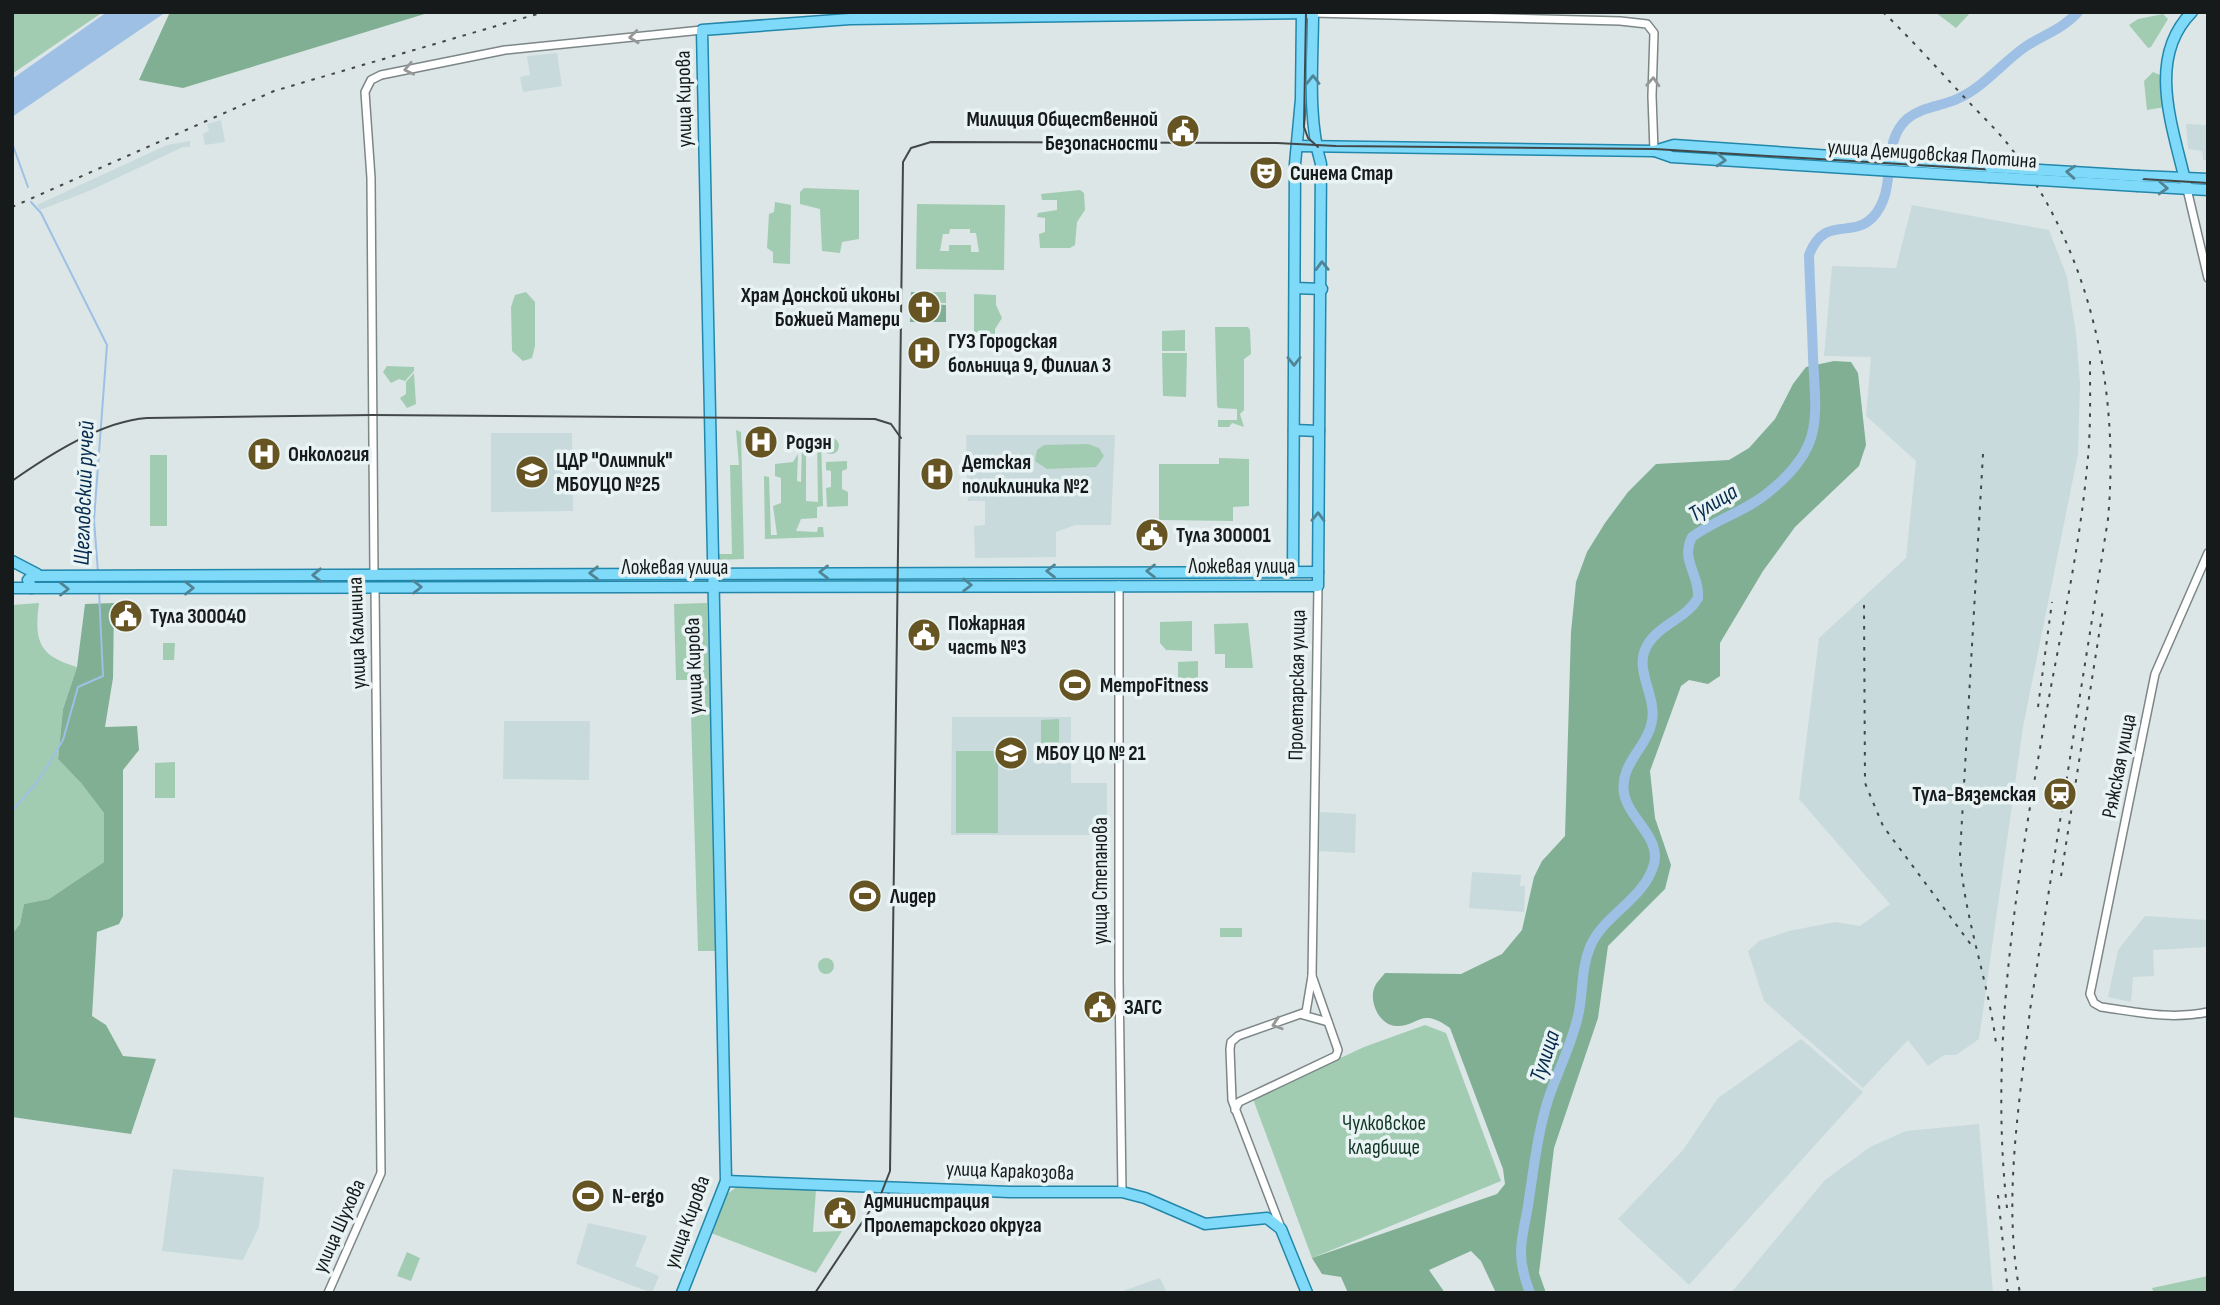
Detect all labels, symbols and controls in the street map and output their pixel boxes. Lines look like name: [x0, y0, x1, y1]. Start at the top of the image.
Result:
one-way arrow: [628, 29, 640, 44]
street label: улица Кирова: [671, 50, 697, 148]
one-way arrow: [403, 60, 415, 75]
one-way arrow: [1305, 74, 1321, 84]
one-way arrow: [1645, 77, 1660, 88]
place label: Милиция Общественной Безопасности: [967, 107, 1158, 156]
public building icon: Милиция Общественной Безопасности: [1164, 112, 1202, 150]
street label: улица Демидовская Плотина: [1826, 134, 2038, 174]
one-way arrow: [1716, 153, 1727, 168]
theatre icon: Синема Стар: [1247, 154, 1285, 192]
place label: Синема Стар: [1290, 161, 1393, 186]
one-way arrow: [2065, 165, 2076, 180]
one-way arrow: [2157, 180, 2168, 195]
one-way arrow: [1314, 260, 1330, 270]
place label: Храм Донской иконы Божией Матери: [740, 283, 900, 332]
church icon: Храм Донской иконы Божией Матери: [905, 288, 943, 326]
place label: ГУЗ Городская больница 9, Филиал 3: [948, 329, 1111, 378]
hospital icon: ГУЗ Городская больница 9, Филиал 3: [905, 334, 943, 372]
one-way arrow: [1286, 356, 1302, 367]
water label: Щегловский ручей: [67, 420, 101, 566]
hospital icon: Родэн: [742, 423, 780, 461]
place label: Родэн: [786, 430, 832, 455]
hospital icon: Онкология: [245, 435, 283, 473]
place label: Онкология: [288, 442, 369, 467]
place label: ЦДР "Олимпик" МБОУЦО №25: [556, 448, 673, 497]
place label: Детская поликлиника №2: [962, 450, 1089, 499]
school or university icon: ЦДР "Олимпик" МБОУЦО №25: [513, 453, 551, 491]
hospital icon: Детская поликлиника №2: [918, 455, 956, 493]
water label: Тулица: [1683, 477, 1743, 528]
one-way arrow: [1311, 512, 1326, 523]
public building icon: Тула 300001: [1133, 516, 1171, 554]
place label: Тула 300001: [1176, 523, 1271, 548]
street label: Ложевая улица: [1188, 554, 1295, 579]
street label: Ложевая улица: [621, 555, 728, 580]
one-way arrow: [1045, 563, 1056, 579]
one-way arrow: [1146, 563, 1156, 579]
one-way arrow: [818, 564, 828, 580]
one-way arrow: [588, 565, 599, 581]
one-way arrow: [312, 568, 323, 583]
street label: улица Калинина: [343, 576, 371, 690]
one-way arrow: [962, 577, 973, 593]
one-way arrow: [412, 579, 423, 595]
one-way arrow: [185, 580, 195, 596]
one-way arrow: [59, 581, 69, 597]
public building icon: Тула 300040: [107, 597, 145, 635]
place label: Тула 300040: [150, 604, 246, 629]
street label: Пролетарская улица: [1283, 609, 1311, 761]
place label: Пожарная часть №3: [948, 611, 1026, 660]
public building icon: Пожарная часть №3: [905, 616, 943, 654]
street label: улица Кирова: [680, 617, 708, 715]
sports icon: МетроFitness: [1056, 666, 1094, 704]
place label: МетроFitness: [1100, 673, 1209, 698]
street label: Ряжская улица: [2097, 712, 2141, 820]
school or university icon: МБОУ ЦО № 21: [992, 734, 1030, 772]
place label: МБОУ ЦО № 21: [1036, 741, 1146, 766]
station icon: Тула-Вяземская: [2041, 775, 2079, 813]
place label: Тула-Вяземская: [1912, 782, 2036, 807]
street label: улица Степанова: [1088, 817, 1113, 945]
sports icon: Лидер: [846, 877, 884, 915]
place label: Лидер: [889, 884, 936, 909]
public building icon: ЗАГС: [1081, 988, 1119, 1026]
place label: ЗАГС: [1124, 995, 1163, 1020]
one-way arrow: [1272, 1016, 1284, 1030]
water label: Тулица: [1524, 1026, 1567, 1085]
park label: Чулковское кладбище: [1342, 1111, 1426, 1160]
street label: улица Каракозова: [946, 1156, 1074, 1186]
street label: улица Кирова: [659, 1172, 715, 1272]
street label: улица Шухова: [307, 1175, 371, 1277]
sports icon: N-ergo: [569, 1177, 607, 1215]
place label: N-ergo: [612, 1184, 664, 1209]
place label: Администрация Пролетарского округа: [863, 1189, 1042, 1238]
public building icon: Администрация Пролетарского округа: [821, 1194, 859, 1232]

